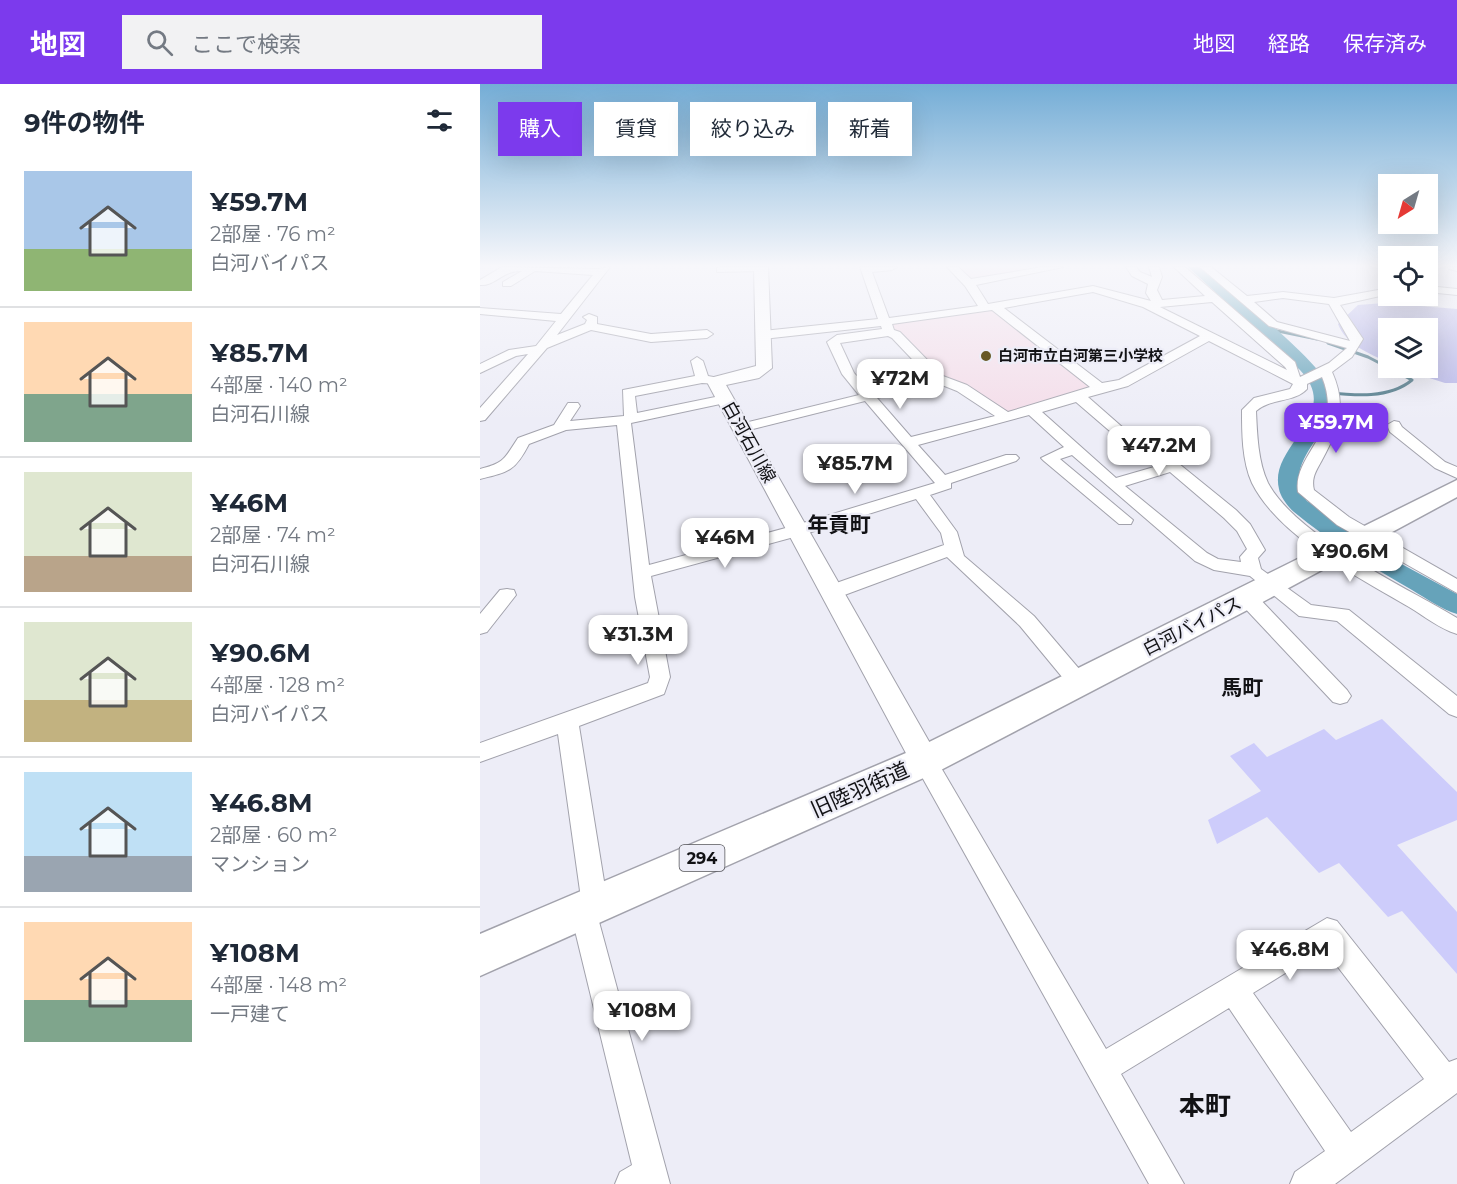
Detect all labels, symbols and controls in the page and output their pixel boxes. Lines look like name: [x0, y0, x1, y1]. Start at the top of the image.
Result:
search box: [122, 15, 542, 69]
icon: search: [143, 26, 176, 59]
text: 地図: [30, 27, 86, 61]
text: ここで検索: [191, 31, 301, 58]
text: 地図: [1193, 31, 1235, 56]
text: 経路: [1268, 31, 1310, 56]
text: 保存済み: [1343, 31, 1427, 56]
chip: 購入: [498, 102, 582, 156]
chip: 賃貸: [594, 102, 678, 156]
chip: 絞り込み: [690, 102, 816, 156]
chip: 新着: [828, 102, 912, 156]
icon: filters: [423, 104, 456, 137]
text: 9件の物件: [24, 107, 145, 139]
north arrow: [1378, 174, 1438, 234]
map controls: [1378, 174, 1438, 378]
text: ¥59.7M: [210, 186, 308, 218]
icon: home: [72, 195, 144, 267]
text: 2部屋 · 76 m²: [210, 222, 336, 246]
button: locate: [1378, 246, 1438, 306]
text: 白河バイパス: [210, 251, 330, 275]
button: layers: [1378, 318, 1438, 378]
text: ¥85.7M: [210, 337, 309, 369]
icon: home: [72, 346, 144, 418]
place label: 白河市立白河第三小学校: [998, 346, 1163, 365]
marker: 白河市立白河第三小学校: [979, 349, 993, 363]
pin: ¥72M: [864, 359, 936, 410]
text: ¥72M: [871, 366, 929, 390]
text: 4部屋 · 140 m²: [210, 373, 347, 397]
street label: 白河石川線: [718, 397, 780, 487]
text: 白河石川線: [210, 402, 310, 426]
pin: ¥59.7M: [1287, 403, 1385, 454]
text: ¥59.7M: [1298, 410, 1374, 434]
pin: ¥47.2M: [1110, 426, 1208, 477]
text: ¥47.2M: [1121, 433, 1197, 457]
pin: ¥85.7M: [806, 444, 904, 495]
text: ¥85.7M: [817, 451, 893, 475]
text: ¥46M: [210, 487, 288, 519]
icon: home: [72, 496, 144, 568]
district label: 年貢町: [808, 512, 871, 537]
pin: ¥46M: [689, 518, 761, 569]
text: 2部屋 · 74 m²: [210, 523, 336, 547]
text: ¥46M: [695, 525, 755, 549]
pin: ¥90.6M: [1301, 532, 1399, 583]
text: ¥90.6M: [1311, 539, 1389, 563]
text: 白河石川線: [210, 552, 310, 576]
street label: 白河バイパス: [1139, 592, 1245, 660]
pin: ¥31.3M: [589, 615, 687, 666]
text: ¥31.3M: [603, 622, 673, 646]
text: ¥90.6M: [210, 637, 311, 669]
icon: home: [72, 646, 144, 718]
text: 4部屋 · 128 m²: [210, 673, 345, 697]
district label: 馬町: [1221, 675, 1263, 700]
text: 白河バイパス: [210, 702, 330, 726]
street label: 旧陸羽街道: [807, 757, 913, 822]
text: ¥46.8M: [210, 787, 313, 819]
icon: home: [72, 796, 144, 868]
text: 2部屋 · 60 m²: [210, 823, 337, 847]
road number: 294: [680, 845, 724, 871]
text: マンション: [210, 852, 310, 876]
pin: ¥46.8M: [1241, 930, 1339, 981]
text: ¥108M: [210, 937, 300, 969]
text: ¥46.8M: [1251, 937, 1329, 961]
icon: home: [72, 946, 144, 1018]
text: 4部屋 · 148 m²: [210, 973, 347, 997]
pin: ¥108M: [600, 991, 684, 1042]
text: ¥108M: [607, 998, 677, 1022]
text: 一戸建て: [210, 1002, 290, 1026]
district label: 本町: [1179, 1090, 1231, 1122]

